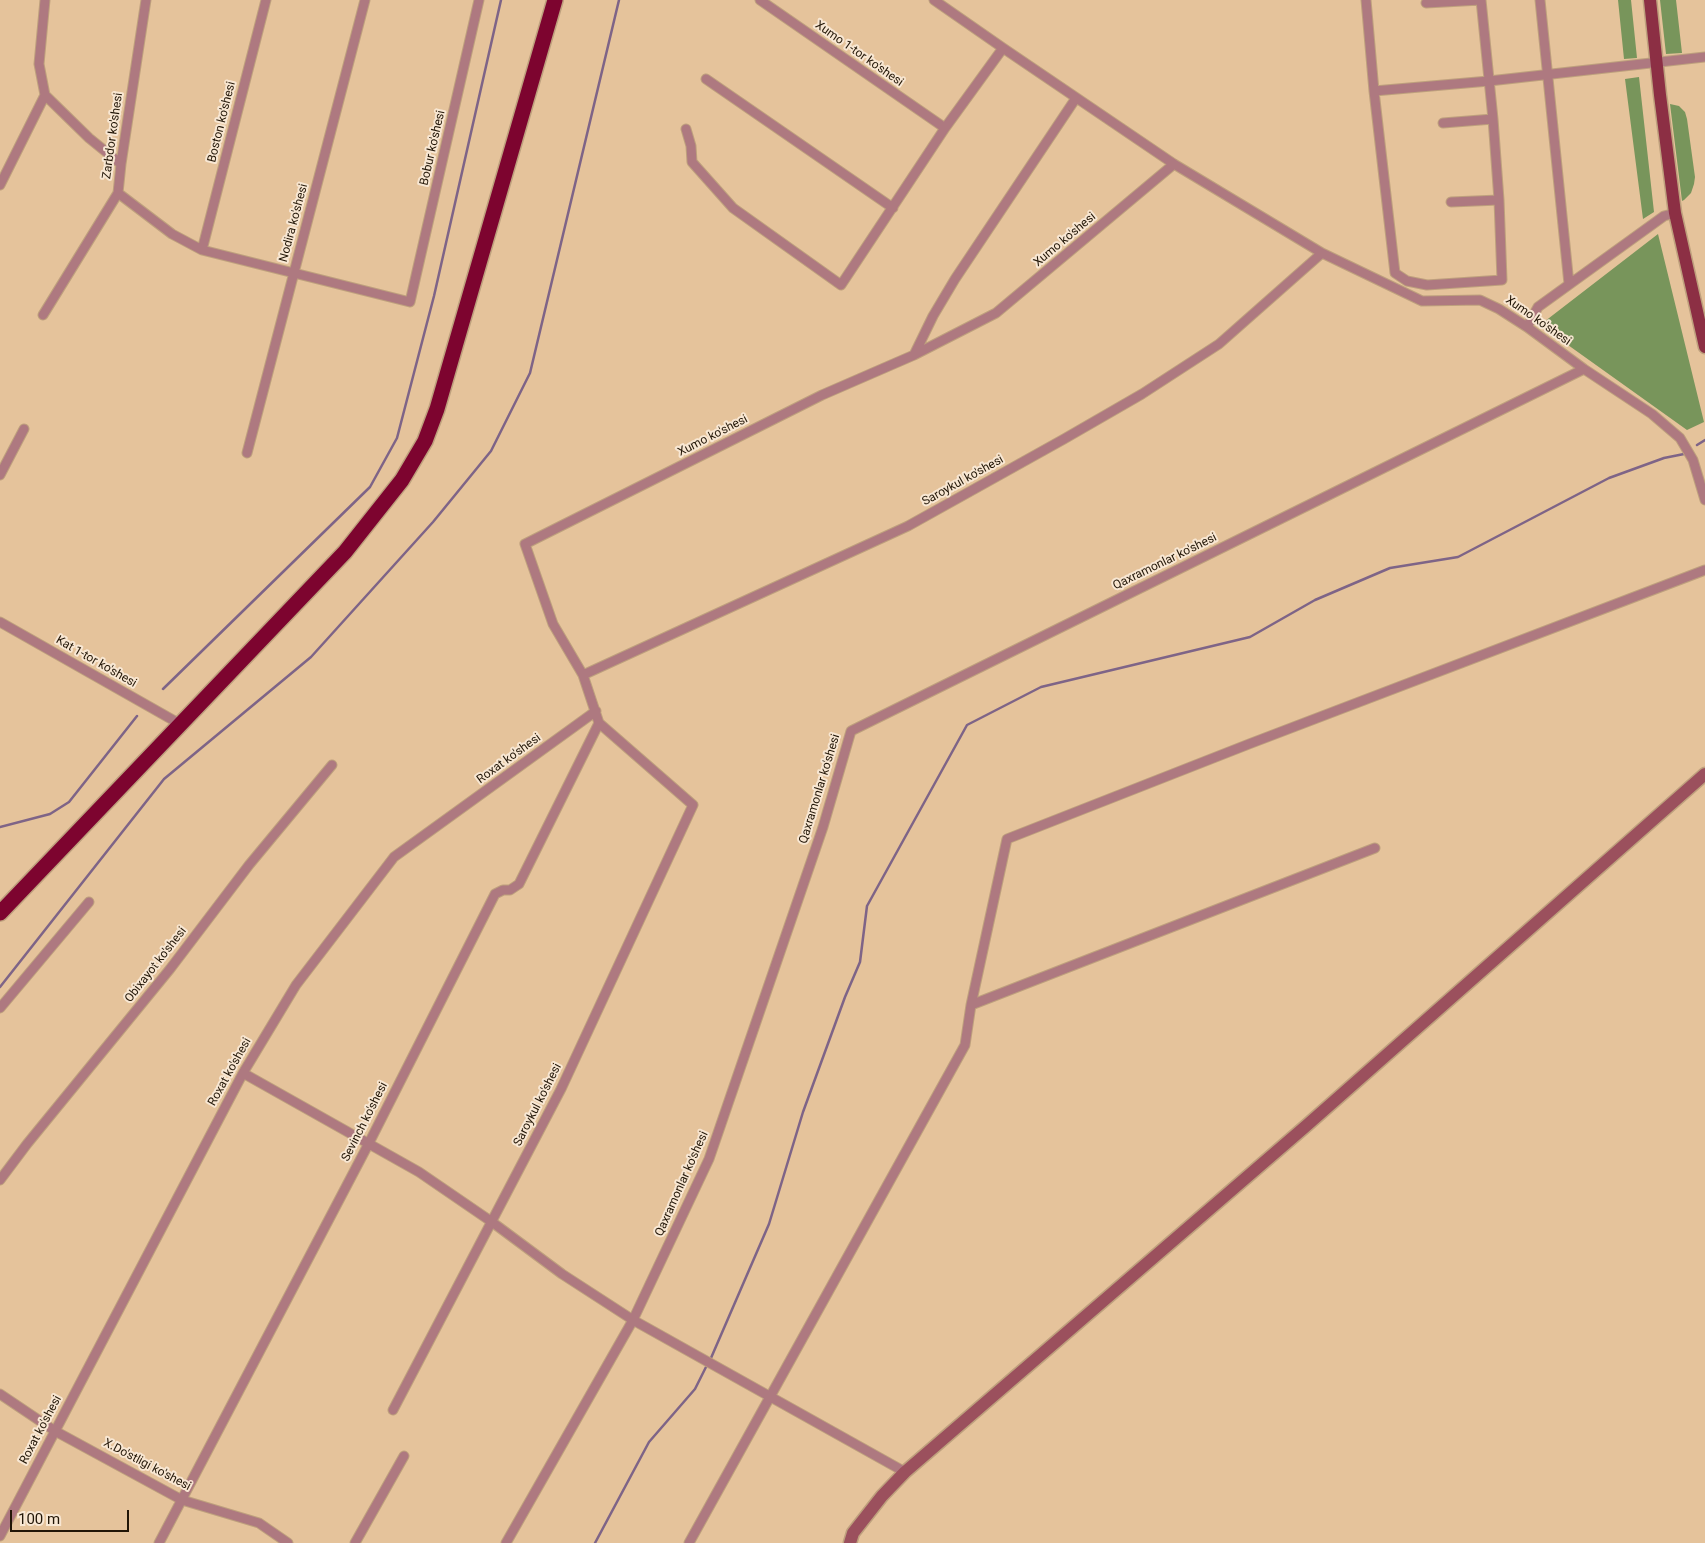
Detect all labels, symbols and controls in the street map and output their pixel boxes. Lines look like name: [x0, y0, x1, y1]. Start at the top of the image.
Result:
street label: Xumo 1-tor ko'shesi: [812, 18, 906, 90]
street label: Boston ko'shesi: [205, 80, 239, 164]
street label: Zarbdor ko'shesi: [100, 92, 126, 180]
street label: Bobur ko'shesi: [417, 109, 449, 187]
street label: Nodira ko'shesi: [277, 182, 311, 264]
street label: Xumo ko'shesi: [1031, 210, 1099, 270]
street label: Xumo ko'shesi: [1503, 293, 1573, 349]
street label: Xumo ko'shesi: [676, 412, 750, 460]
street label: Saroykul ko'shesi: [920, 453, 1006, 509]
street label: Qaxramonlar ko'shesi: [1111, 531, 1219, 593]
street label: Kat 1-tor ko'shesi: [53, 633, 139, 691]
street label: Roxat ko'shesi: [474, 731, 544, 787]
street label: Qaxramonlar ko'shesi: [797, 733, 843, 845]
street label: Obixayot ko'shesi: [122, 924, 190, 1006]
street label: Roxat ko'shesi: [205, 1035, 255, 1109]
street label: Saroykul ko'shesi: [511, 1061, 565, 1149]
street label: Sevinch ko'shesi: [339, 1080, 391, 1164]
street label: Qaxramonlar ko'shesi: [652, 1129, 712, 1239]
street label: Roxat ko'shesi: [17, 1393, 65, 1467]
street label: X.Do'stligi ko'shesi: [101, 1436, 193, 1494]
scale bar: [12, 1500, 131, 1532]
text: 100 m: [18, 1510, 60, 1528]

